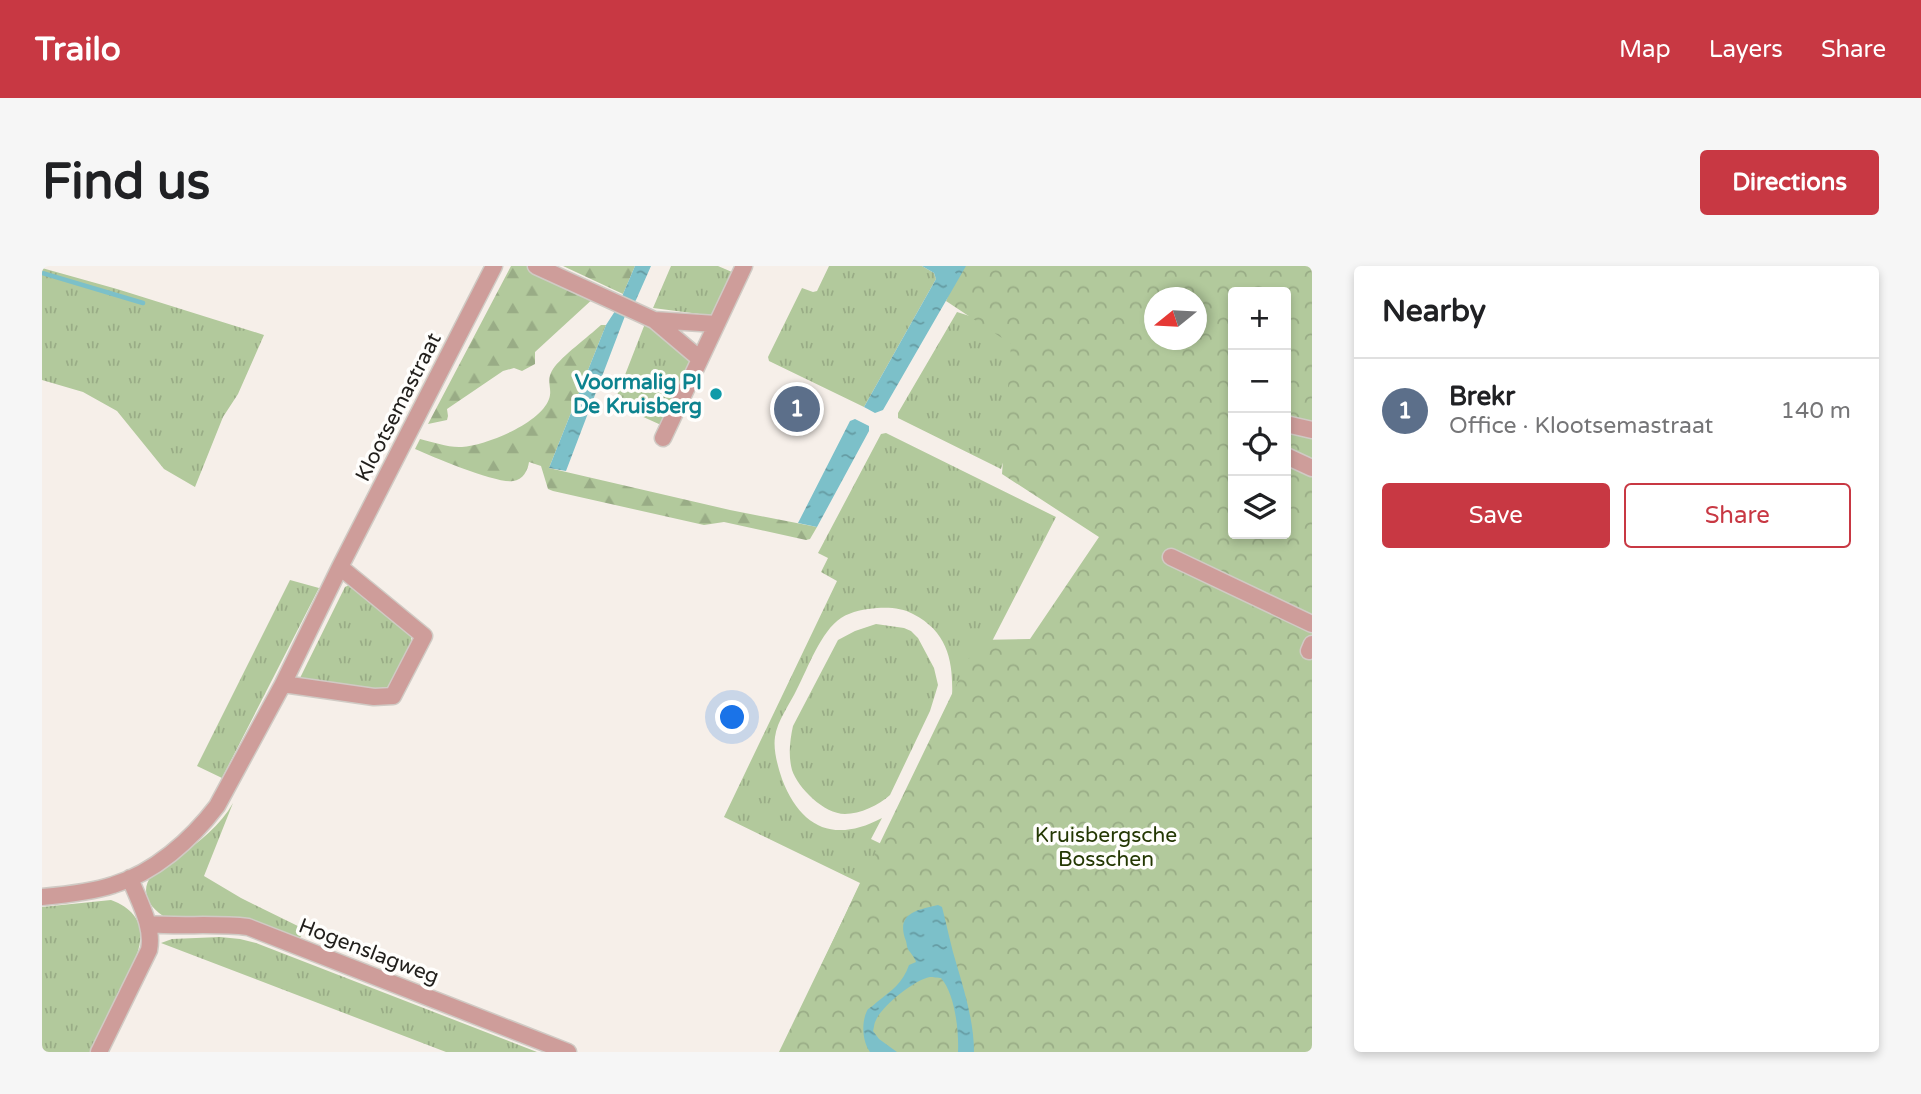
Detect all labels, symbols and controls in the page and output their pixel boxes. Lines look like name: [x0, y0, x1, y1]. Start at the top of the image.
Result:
text: Trailo: [35, 30, 121, 69]
text: Map: [1619, 35, 1671, 64]
text: Layers: [1709, 35, 1783, 64]
text: Share: [1821, 35, 1886, 64]
button: Directions: [1700, 150, 1879, 215]
text: Find us: [42, 153, 210, 212]
north arrow: [1144, 287, 1207, 350]
map controls: [1228, 287, 1291, 539]
button: +: [1228, 287, 1291, 350]
text: Nearby: [1382, 293, 1486, 330]
street label: Klootsemastraat: [350, 329, 447, 486]
button: −: [1228, 350, 1291, 413]
place label: Voormalig PI De Kruisberg: [573, 370, 702, 419]
text: Brekr: [1449, 381, 1515, 412]
pin: 1: [774, 383, 820, 435]
marker: Voormalig PI De Kruisberg: [708, 386, 724, 402]
text: 1: [1398, 397, 1412, 425]
text: 140 m: [1781, 397, 1851, 425]
text: Office · Klootsemastraat: [1449, 412, 1713, 440]
button: locate: [1228, 413, 1291, 476]
button: layers: [1228, 476, 1291, 539]
button: Save: [1382, 483, 1610, 548]
button: Share: [1624, 483, 1851, 548]
your location: [715, 700, 749, 734]
park label: Kruisbergsche Bosschen: [1035, 823, 1177, 872]
street label: Hogenslagweg: [295, 913, 443, 990]

